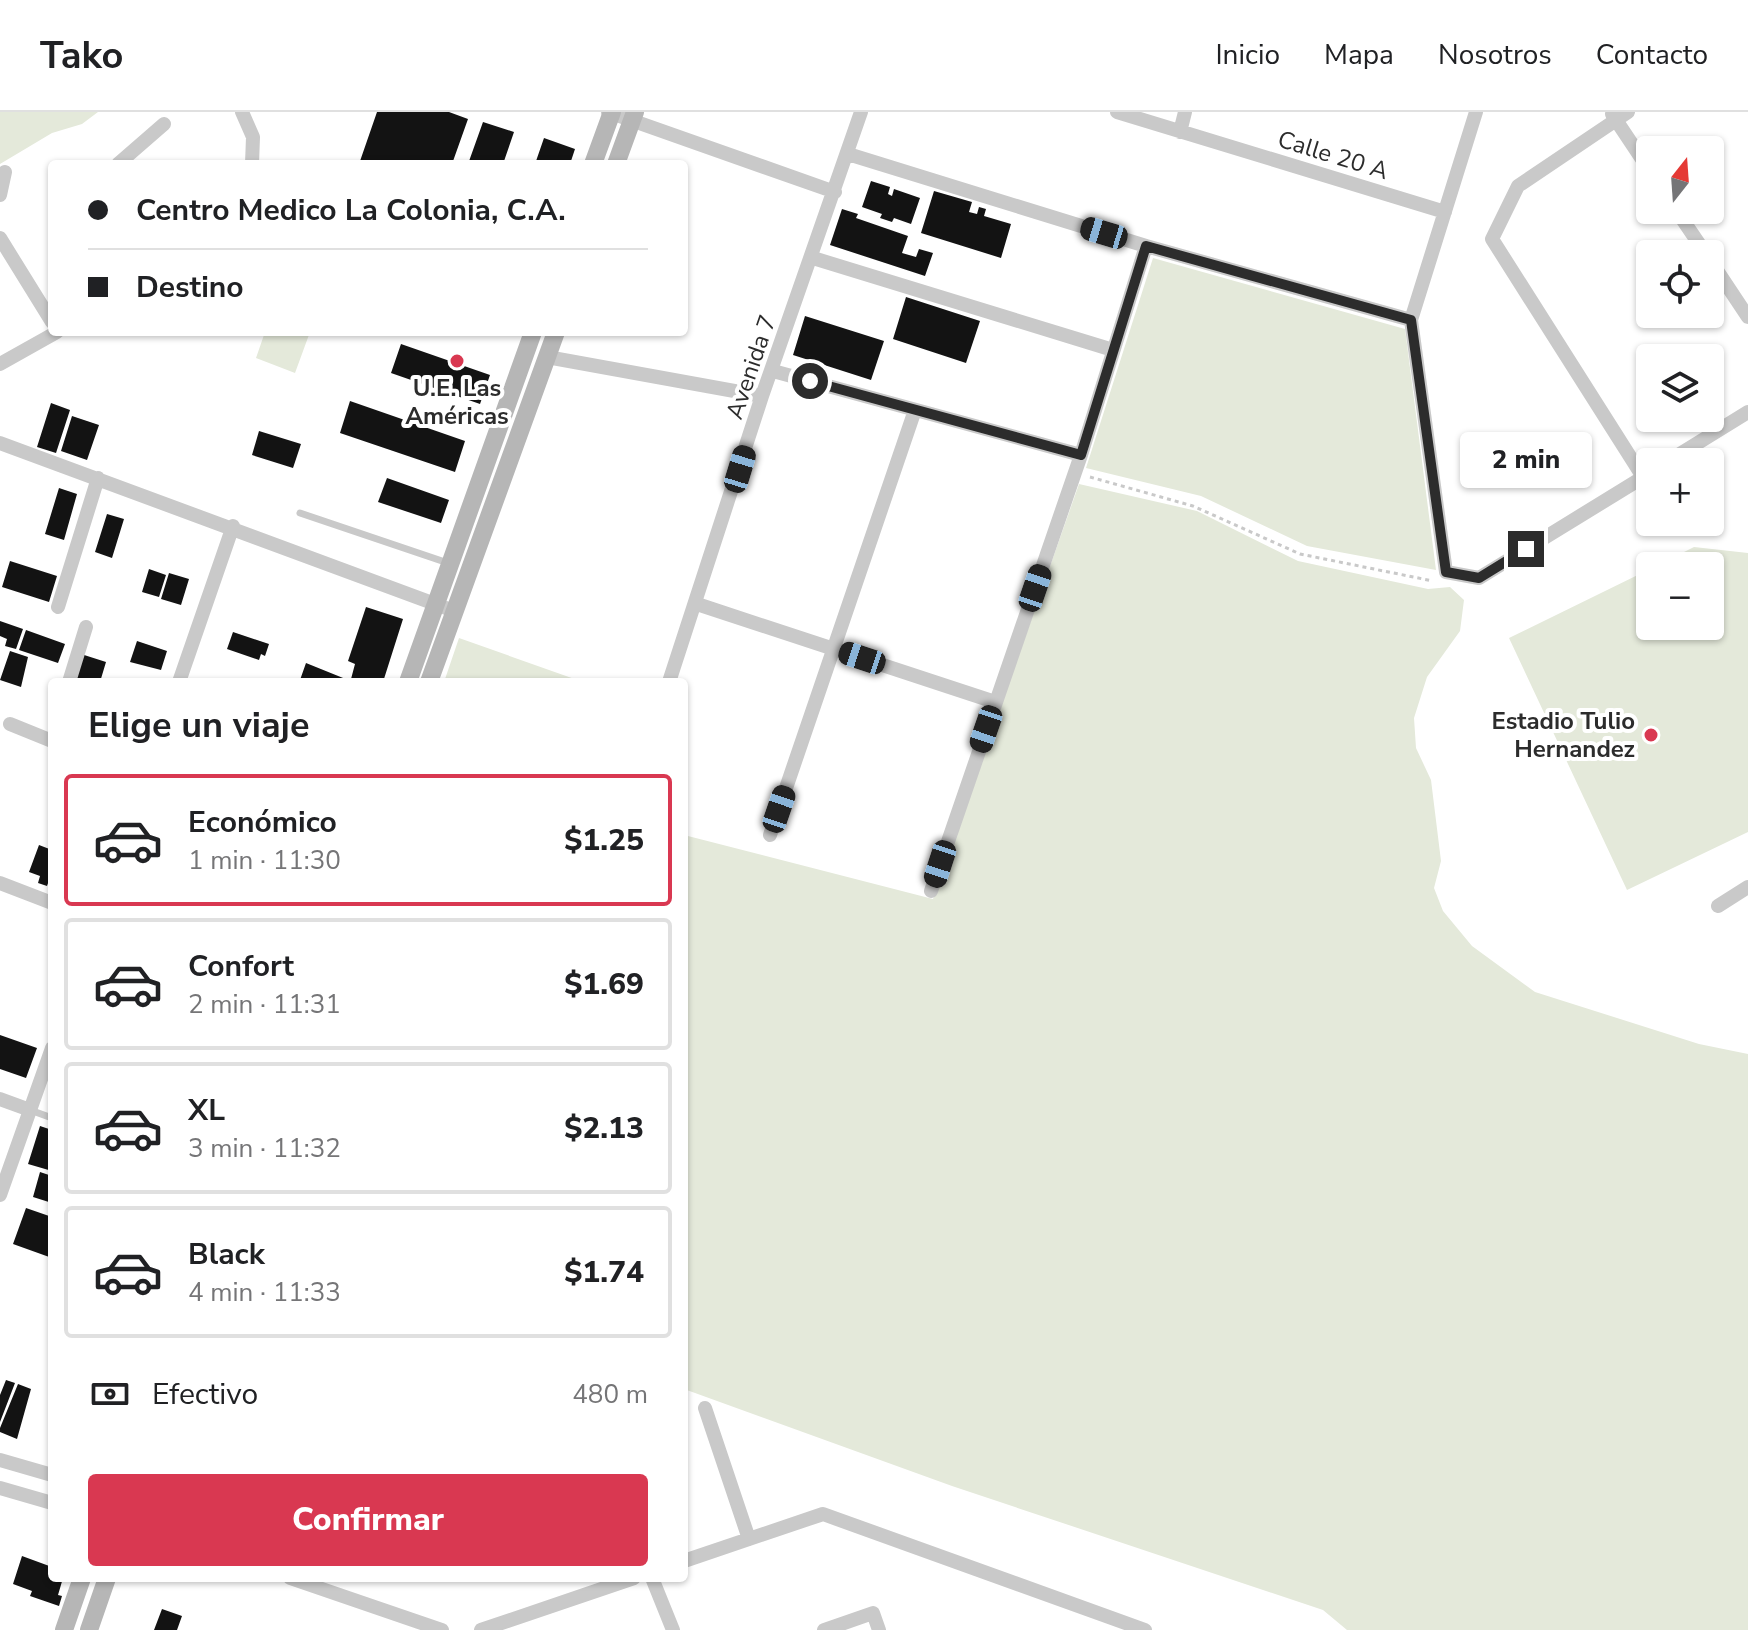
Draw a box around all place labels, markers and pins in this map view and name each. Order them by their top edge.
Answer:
marker: U.E. Las Américas [448,352,466,370]
place label: U.E. Las Américas [405,372,509,432]
place label: Estadio Tulio Hernandez [1491,705,1635,765]
marker: Estadio Tulio Hernandez [1642,726,1660,744]

